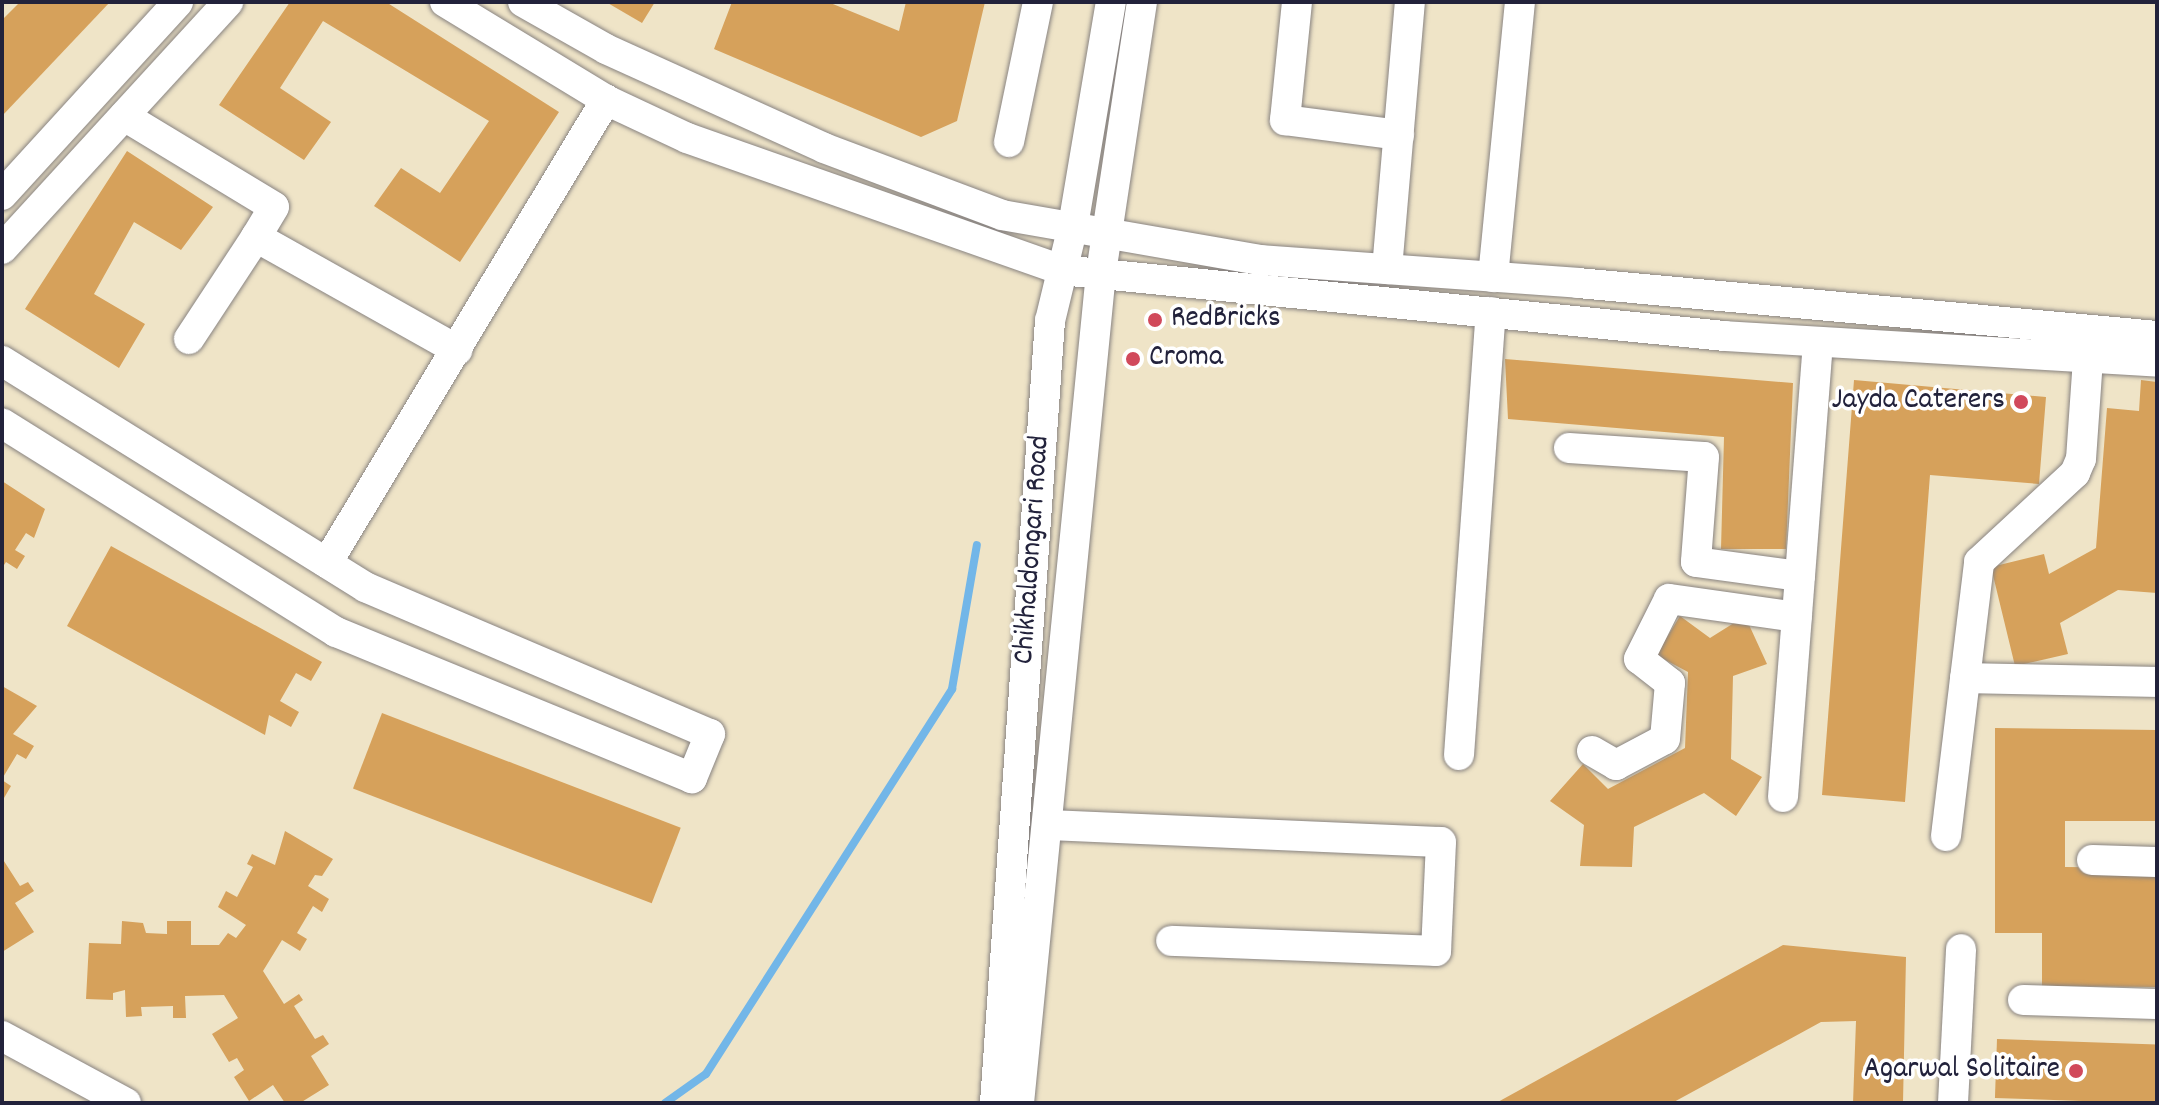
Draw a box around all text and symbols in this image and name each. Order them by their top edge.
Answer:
place label: RedBricks [1171,302,1281,338]
marker: RedBricks [1146,311,1164,329]
place label: Croma [1149,341,1223,377]
marker: Croma [1124,350,1142,368]
place label: Jayda Caterers [1832,384,2005,420]
marker: Jayda Caterers [2012,393,2030,411]
street label: Chikhaldongari Road [1008,434,1060,666]
place label: Agarwal Solitaire [1864,1053,2060,1089]
marker: Agarwal Solitaire [2067,1062,2085,1080]

